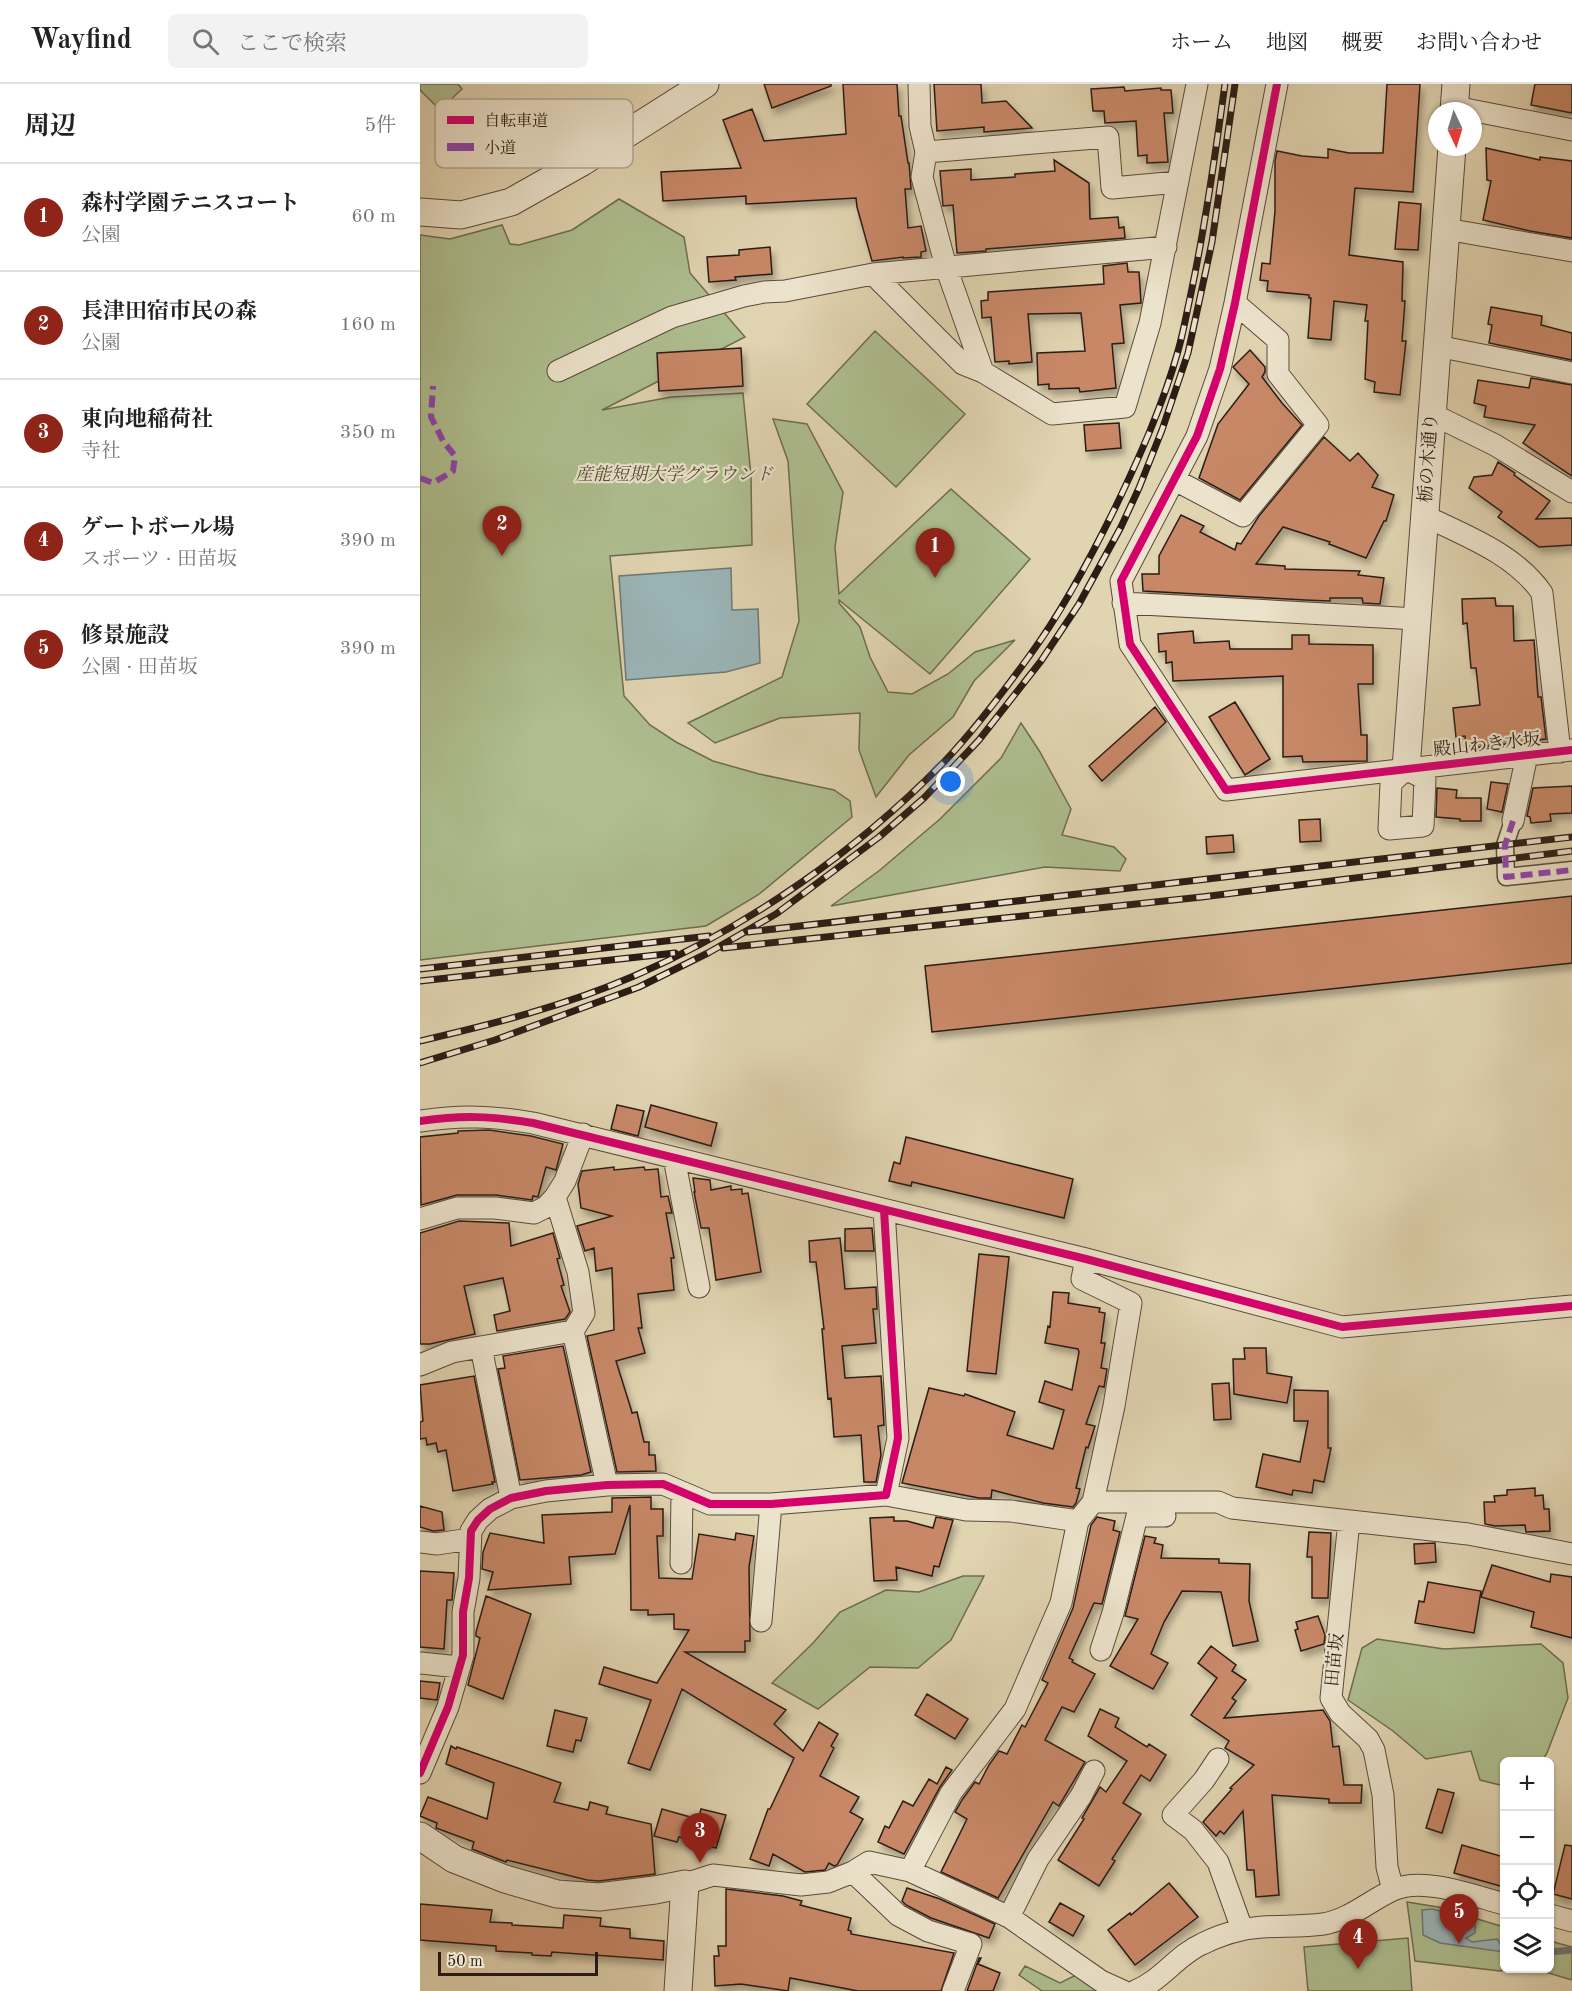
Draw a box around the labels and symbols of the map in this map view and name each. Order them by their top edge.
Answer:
legend [435,99,633,168]
north arrow [1428,102,1482,156]
text: 自転車道 [484,112,548,130]
text: 小道 [484,139,516,157]
street label: 栃の木通り [1415,412,1441,504]
park label: 産能短期大学グラウンド [575,464,774,484]
pin: 2 [482,506,521,556]
pin: 1 [916,528,954,578]
street label: 殿山わき水坂 [1432,728,1542,760]
your location [936,767,965,796]
street label: 田苗坂 [1321,1632,1347,1688]
pin: 3 [680,1814,720,1863]
pin: 5 [1440,1894,1478,1944]
pin: 4 [1338,1920,1378,1969]
scale bar [438,1949,598,1976]

